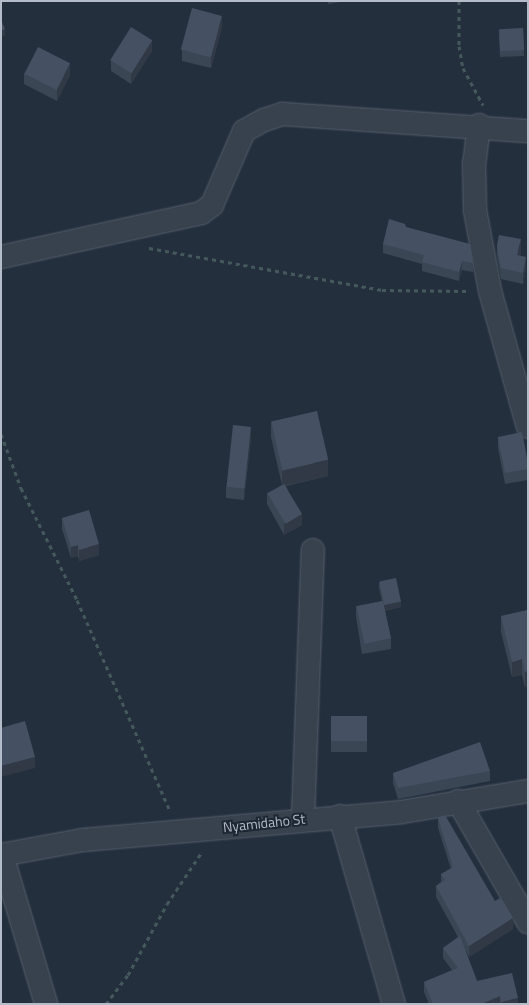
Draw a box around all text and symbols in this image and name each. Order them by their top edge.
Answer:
street label: Nyamidaho St [222,810,306,836]

